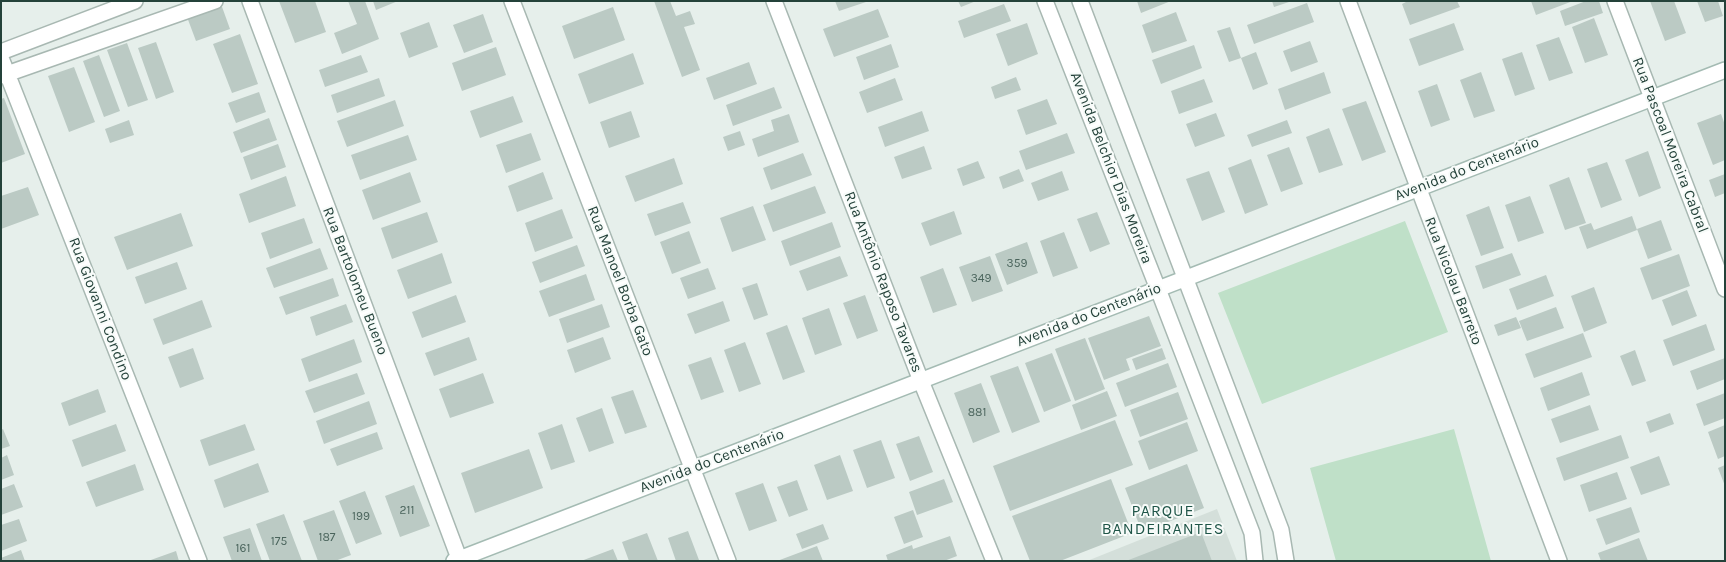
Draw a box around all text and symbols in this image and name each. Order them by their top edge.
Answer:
street label: Rua Pascoal Moreira Cabral [1628,55,1712,235]
street label: Avenida Belchior Dias Moreira [1066,70,1156,266]
street label: Avenida do Centenário [1392,133,1542,205]
street label: Rua Antônio Raposo Tavares [840,189,926,375]
street label: Rua Manoel Borba Gato [583,203,657,359]
street label: Rua Bartolomeu Bueno [318,204,392,358]
street label: Rua Nicolau Barreto [1420,214,1486,348]
street label: Rua Giovanni Condino [64,235,136,383]
house number: 359 [1007,257,1027,271]
house number: 349 [971,272,991,286]
street label: Avenida do Centenário [1014,279,1164,351]
house number: 881 [968,406,986,420]
street label: Avenida do Centenário [637,425,787,497]
district label: PARQUE BANDEIRANTES [1100,501,1226,539]
house number: 211 [400,504,414,518]
house number: 199 [352,510,370,524]
house number: 187 [319,531,335,545]
house number: 175 [271,535,287,549]
house number: 161 [236,542,250,556]

